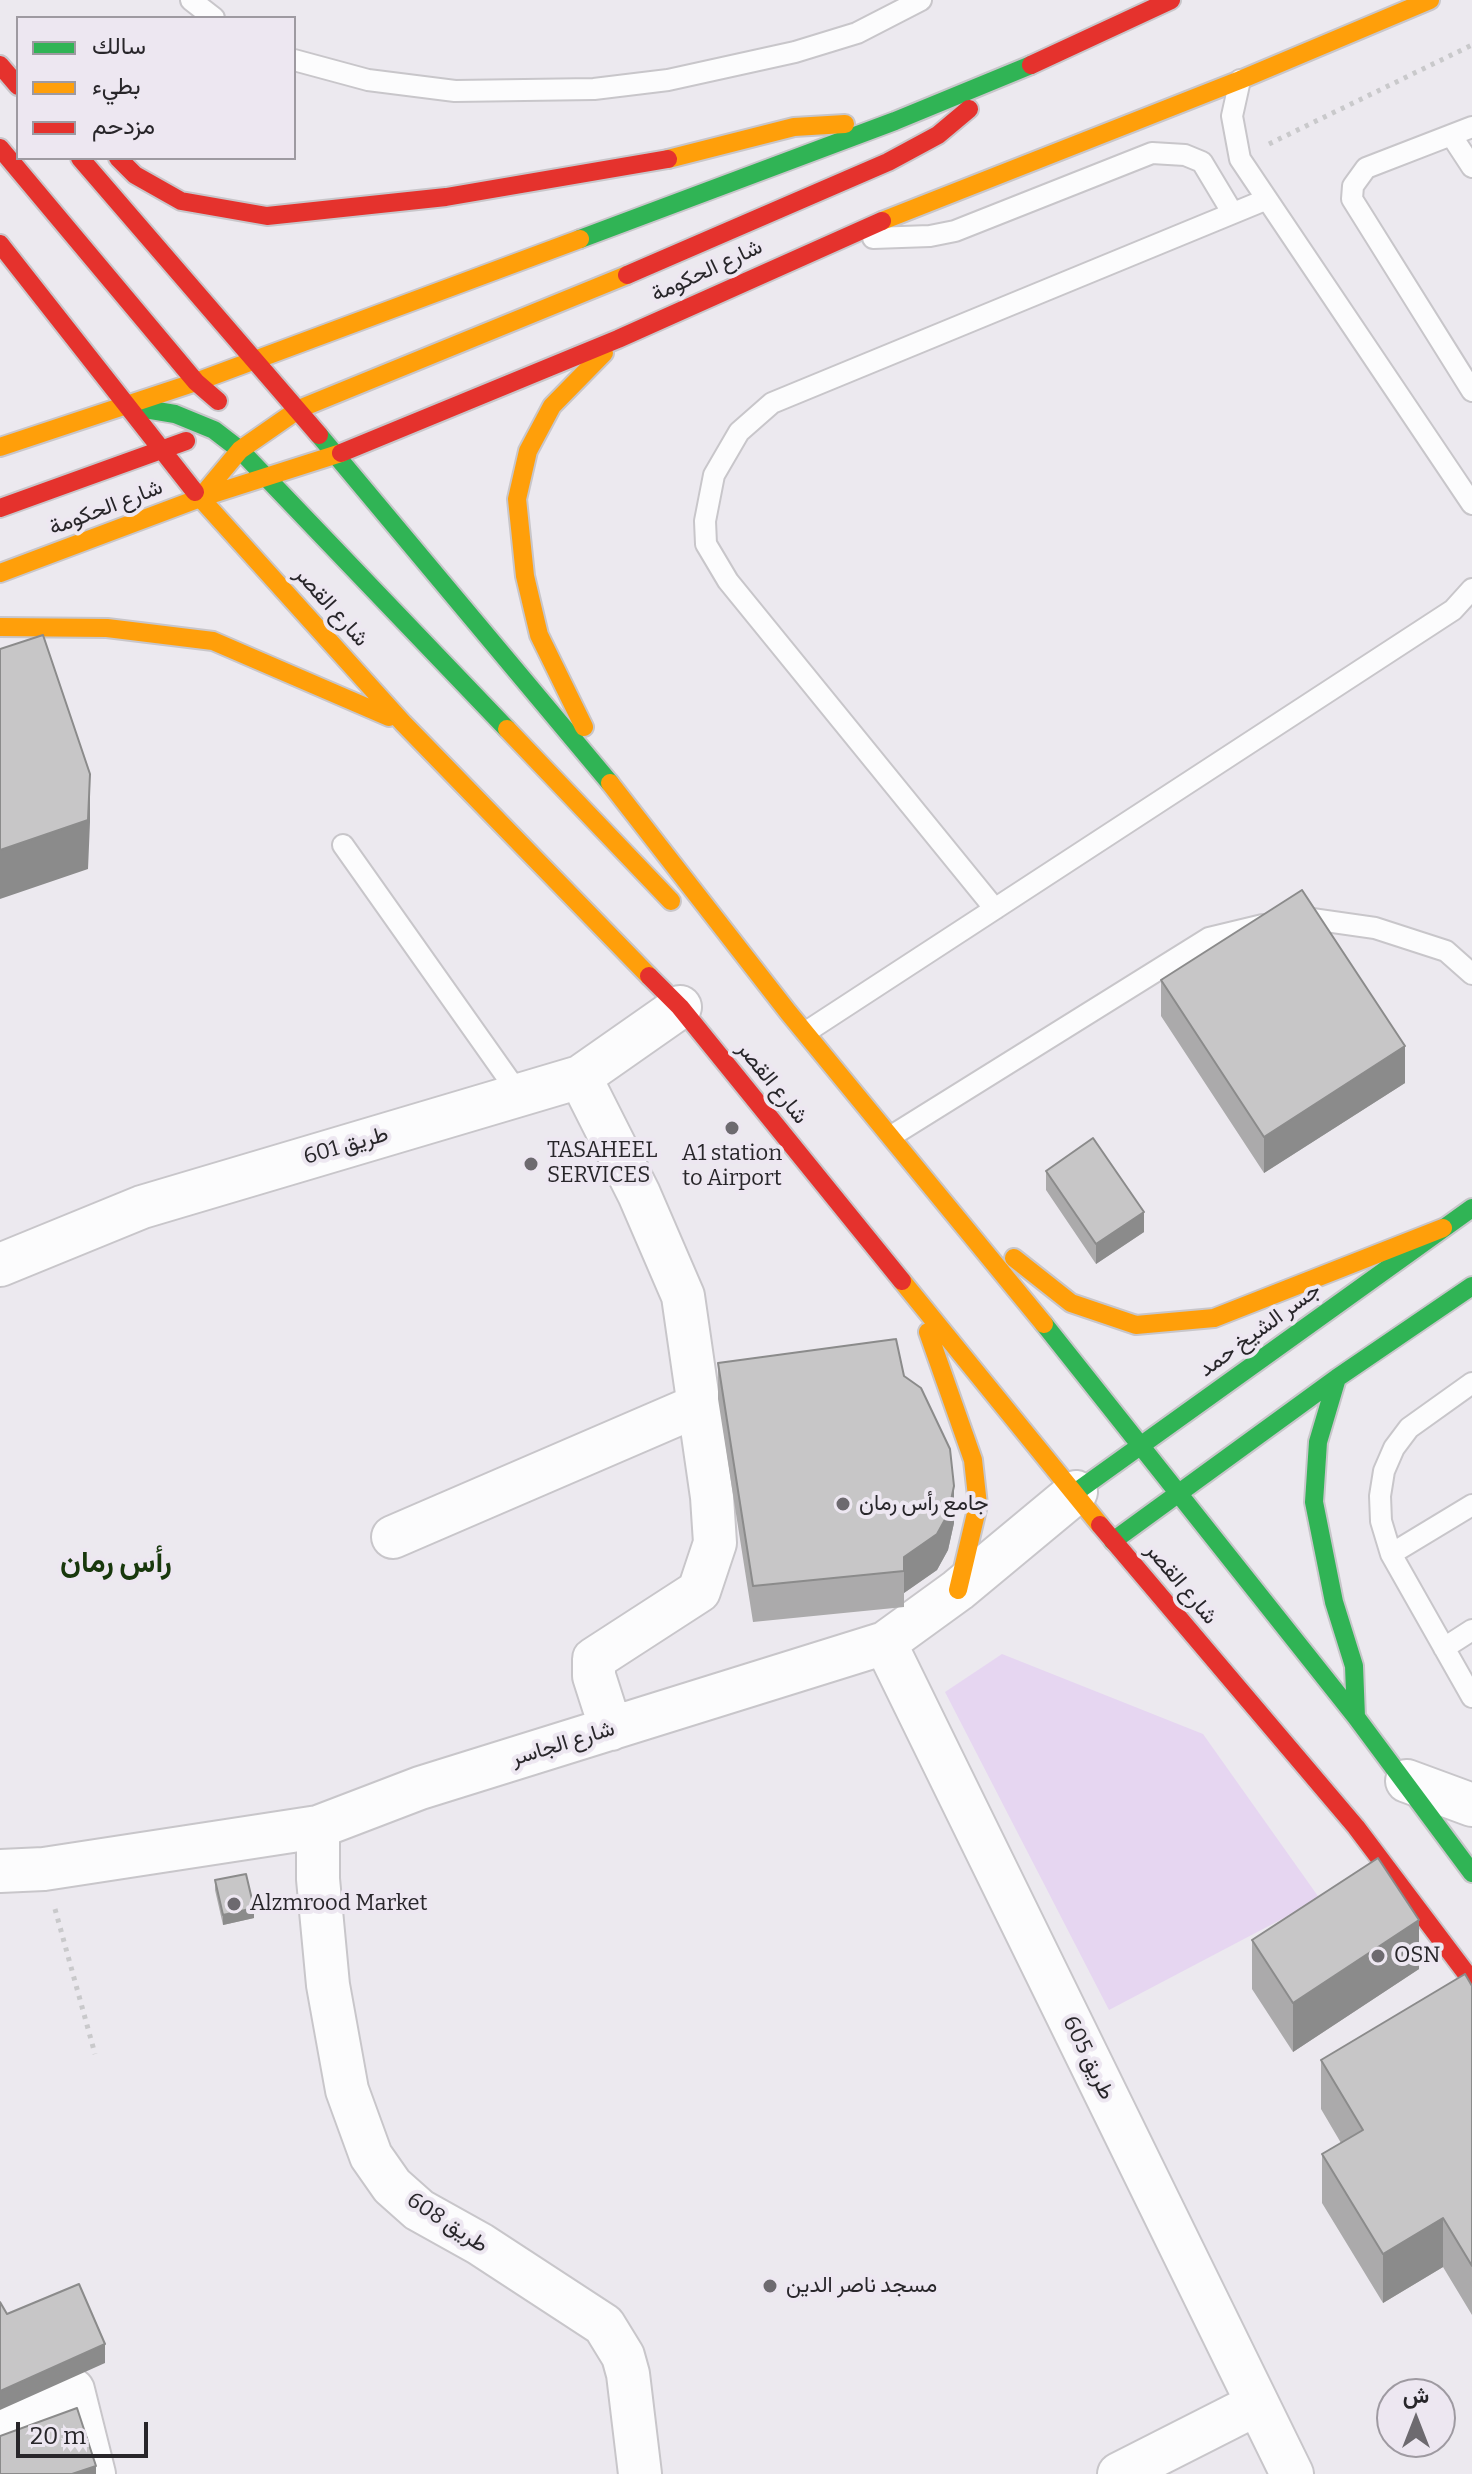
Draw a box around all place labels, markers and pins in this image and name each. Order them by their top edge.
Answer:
marker: A1 station to Airport [723,1119,741,1137]
place label: TASAHEEL SERVICES [547,1138,657,1190]
place label: A1 station to Airport [682,1141,782,1192]
marker: TASAHEEL SERVICES [522,1155,540,1173]
place label: جامع رأس رمان [859,1491,989,1517]
marker: جامع رأس رمان [834,1495,852,1513]
place label: Alzmrood Market [250,1891,427,1917]
marker: Alzmrood Market [225,1895,243,1913]
place label: OSN [1394,1943,1441,1969]
marker: OSN [1369,1947,1387,1965]
place label: مسجد ناصر الدين [786,2273,937,2299]
marker: مسجد ناصر الدين [761,2277,779,2295]

